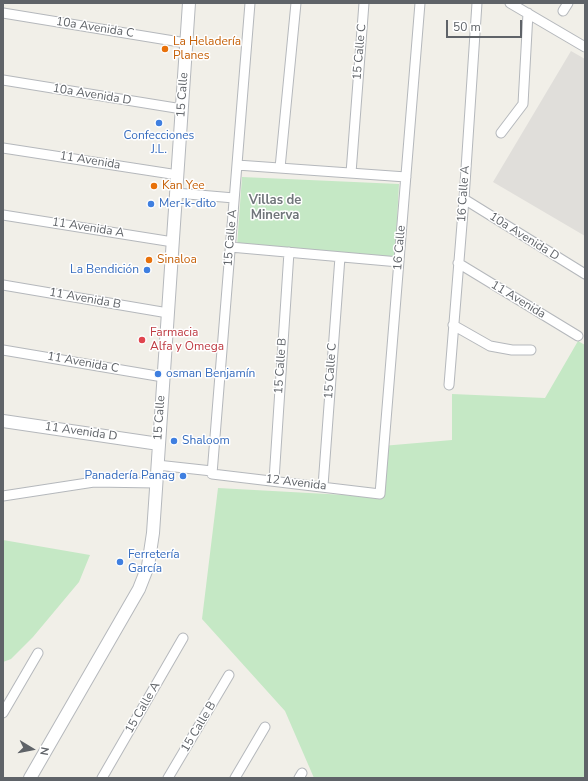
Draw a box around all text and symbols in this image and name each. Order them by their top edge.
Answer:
scale bar [448,12,524,38]
street label: 10a Avenida C [55,15,135,41]
text: 50 m [453,19,481,35]
street label: 15 Calle C [350,23,370,81]
place label: La Heladería Planes [173,35,241,63]
marker: La Heladería Planes [160,44,170,54]
street label: 15 Calle [174,72,192,118]
street label: 10a Avenida D [52,82,132,108]
marker: Confecciones J.L. [154,118,164,128]
place label: Confecciones J.L. [124,129,194,157]
street label: 11 Avenida [59,149,121,173]
street label: 16 Calle A [455,165,473,223]
place label: Kan Yee [162,179,205,193]
marker: Kan Yee [149,181,159,191]
district label: Villas de Minerva [249,193,301,224]
place label: Mer-k-dito [159,197,216,211]
marker: Mer-k-dito [146,199,156,209]
street label: 15 Calle A [221,209,241,267]
street label: 10a Avenida D [486,210,562,264]
street label: 11 Avenida A [51,215,125,241]
street label: 16 Calle [391,225,409,271]
place label: Sinaloa [157,253,197,267]
marker: Sinaloa [144,255,154,265]
place label: La Bendición [70,263,139,277]
marker: La Bendición [142,265,152,275]
street label: 11 Avenida [488,278,548,322]
street label: 11 Avenida B [48,286,122,312]
place label: Farmacia Alfa y Omega [150,326,224,354]
marker: Farmacia Alfa y Omega [137,335,147,345]
street label: 15 Calle B [272,337,290,395]
street label: 15 Calle C [322,342,340,400]
street label: 11 Avenida C [46,350,120,376]
place label: osman Benjamín [166,367,255,381]
marker: osman Benjamín [153,369,163,379]
street label: 15 Calle [151,395,169,441]
street label: 11 Avenida D [44,420,118,444]
place label: Shaloom [182,434,230,448]
marker: Shaloom [169,436,179,446]
place label: Panadería Panag [84,469,175,483]
marker: Panadería Panag [178,471,188,481]
street label: 12 Avenida [265,472,327,494]
place label: Ferretería García [128,548,180,576]
marker: Ferretería García [115,557,125,567]
street label: 15 Calle A [123,680,163,736]
street label: 15 Calle B [178,699,220,755]
north arrow [12,729,52,769]
text: N [36,746,52,757]

